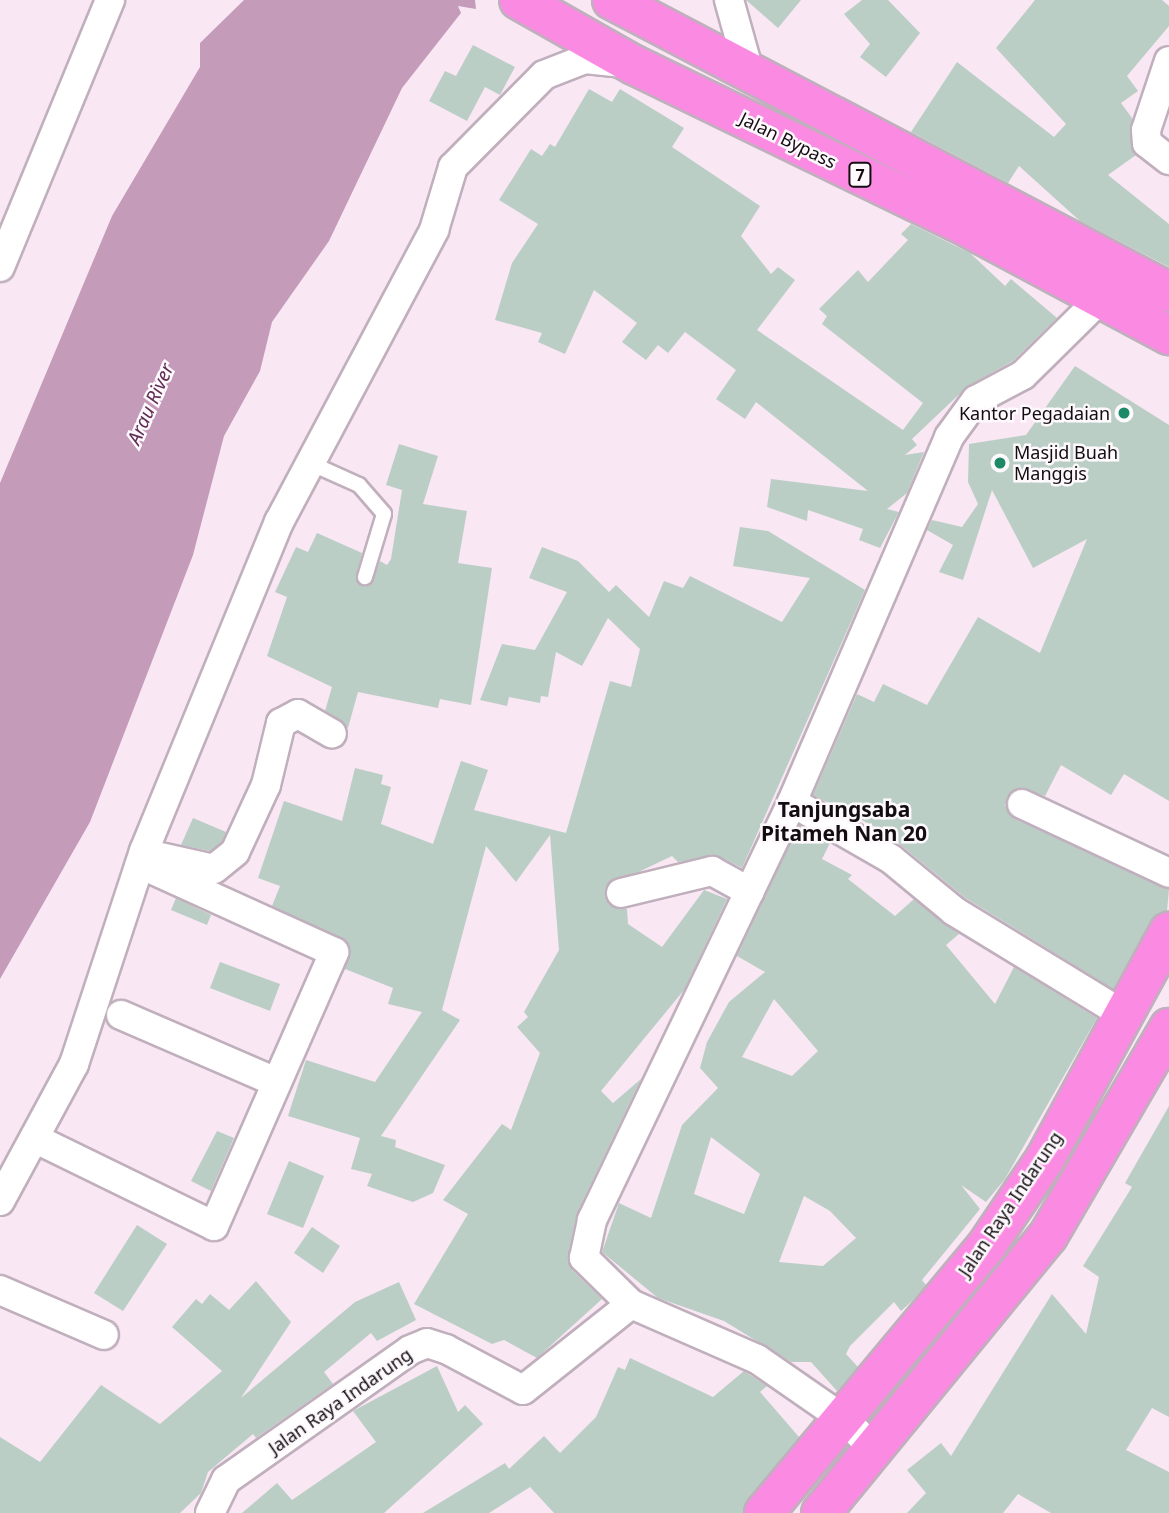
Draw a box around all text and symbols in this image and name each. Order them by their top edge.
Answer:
street label: Jalan Bypass [736,107,840,173]
road number: 7 [848,162,872,188]
water label: Arau River [123,360,179,448]
place label: Kantor Pegadaian [959,402,1110,424]
marker: Kantor Pegadaian [1116,405,1132,421]
place label: Masjid Buah Manggis [1014,442,1118,484]
marker: Masjid Buah Manggis [992,455,1008,471]
district label: Tanjungsaba Pitameh Nan 20 [761,796,927,846]
street label: Jalan Raya Indarung [954,1128,1066,1280]
street label: Jalan Raya Indarung [264,1343,416,1459]

